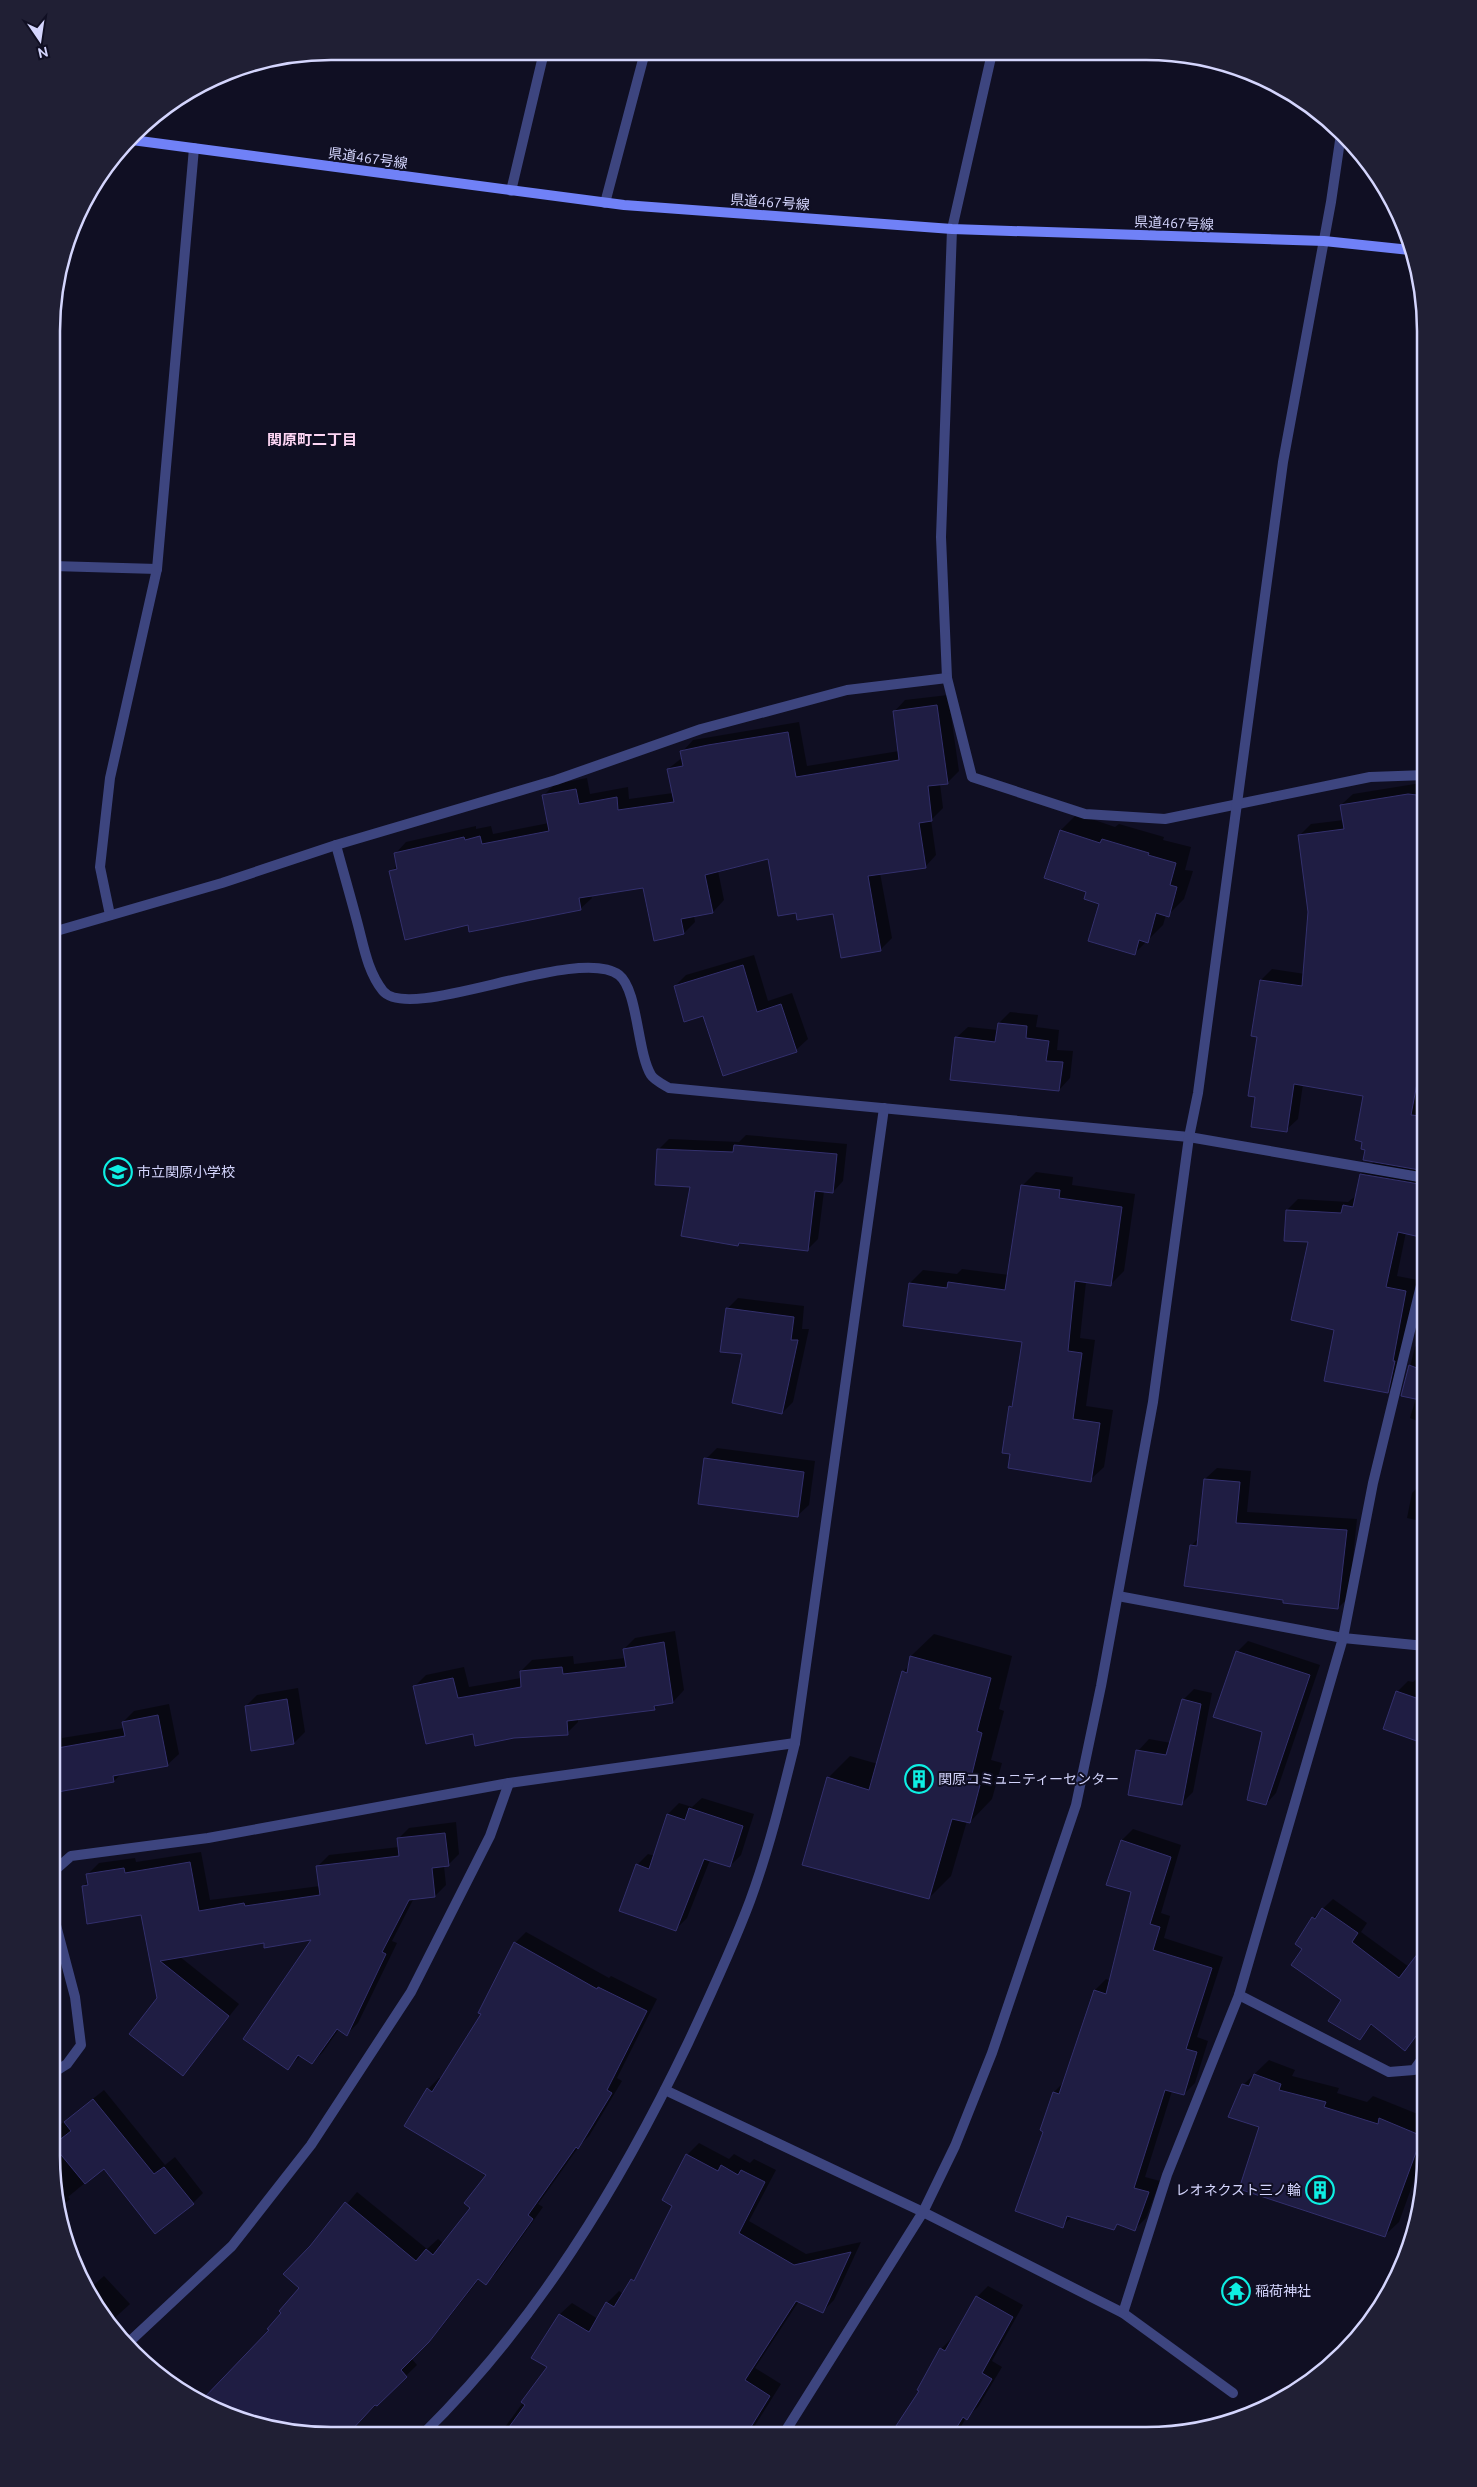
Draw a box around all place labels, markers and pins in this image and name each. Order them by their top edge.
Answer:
school or university icon: 市立関原小学校 [103,1157,133,1187]
place label: 市立関原小学校 [137,1164,235,1180]
building icon: 関原コミュニティーセンター [904,1764,934,1794]
place label: 関原コミュニティーセンター [938,1771,1119,1787]
building icon: レオネクスト三ノ輪 [1305,2175,1335,2205]
place label: レオネクスト三ノ輪 [1175,2182,1301,2198]
temple icon: 稲荷神社 [1221,2276,1251,2306]
place label: 稲荷神社 [1255,2283,1311,2299]

